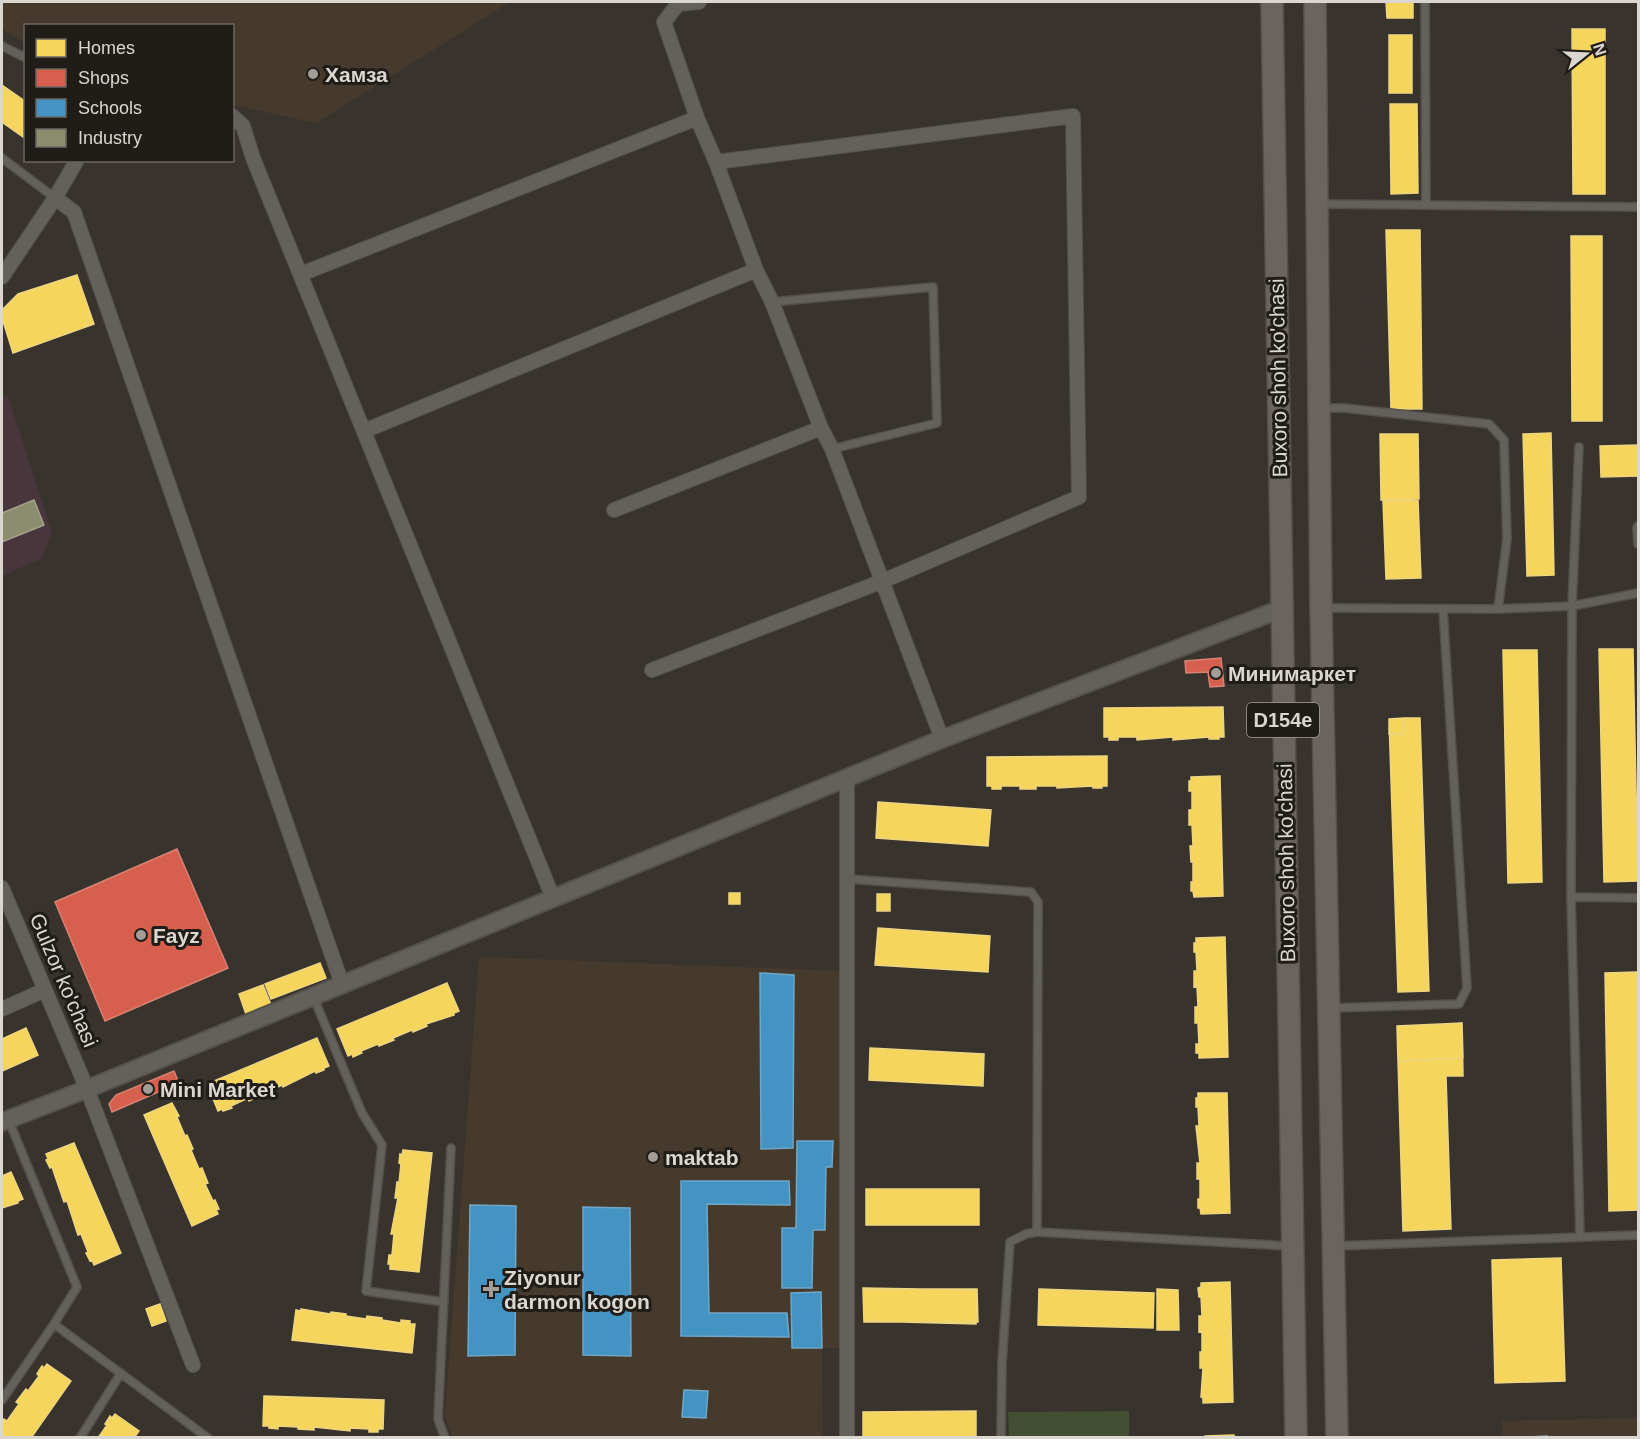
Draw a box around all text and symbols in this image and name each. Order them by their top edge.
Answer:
legend [24,24,234,162]
north arrow [1556,24,1616,84]
text: Homes [78,38,135,58]
text: N [1590,41,1610,58]
place label: Хамза [325,63,388,86]
marker: Хамза [306,67,320,81]
text: Shops [78,68,129,88]
text: Schools [78,98,142,118]
text: Industry [78,128,142,148]
street label: Buxoro shoh ko'chasi [1265,278,1291,478]
place label: Минимаркет [1228,662,1356,685]
marker: Минимаркет [1209,666,1223,680]
road number: D154e [1247,703,1319,737]
street label: Buxoro shoh ko'chasi [1273,763,1299,963]
street label: Gulzor ko'chasi [25,910,103,1050]
place label: Fayz [153,924,200,947]
marker: Fayz [134,928,148,942]
place label: Mini Market [160,1078,276,1101]
marker: Mini Market [141,1082,155,1096]
place label: maktab [665,1146,739,1169]
marker: maktab [646,1150,660,1164]
place label: Ziyonur darmon kogon [504,1266,650,1313]
marker: Ziyonur darmon kogon [482,1280,500,1298]

